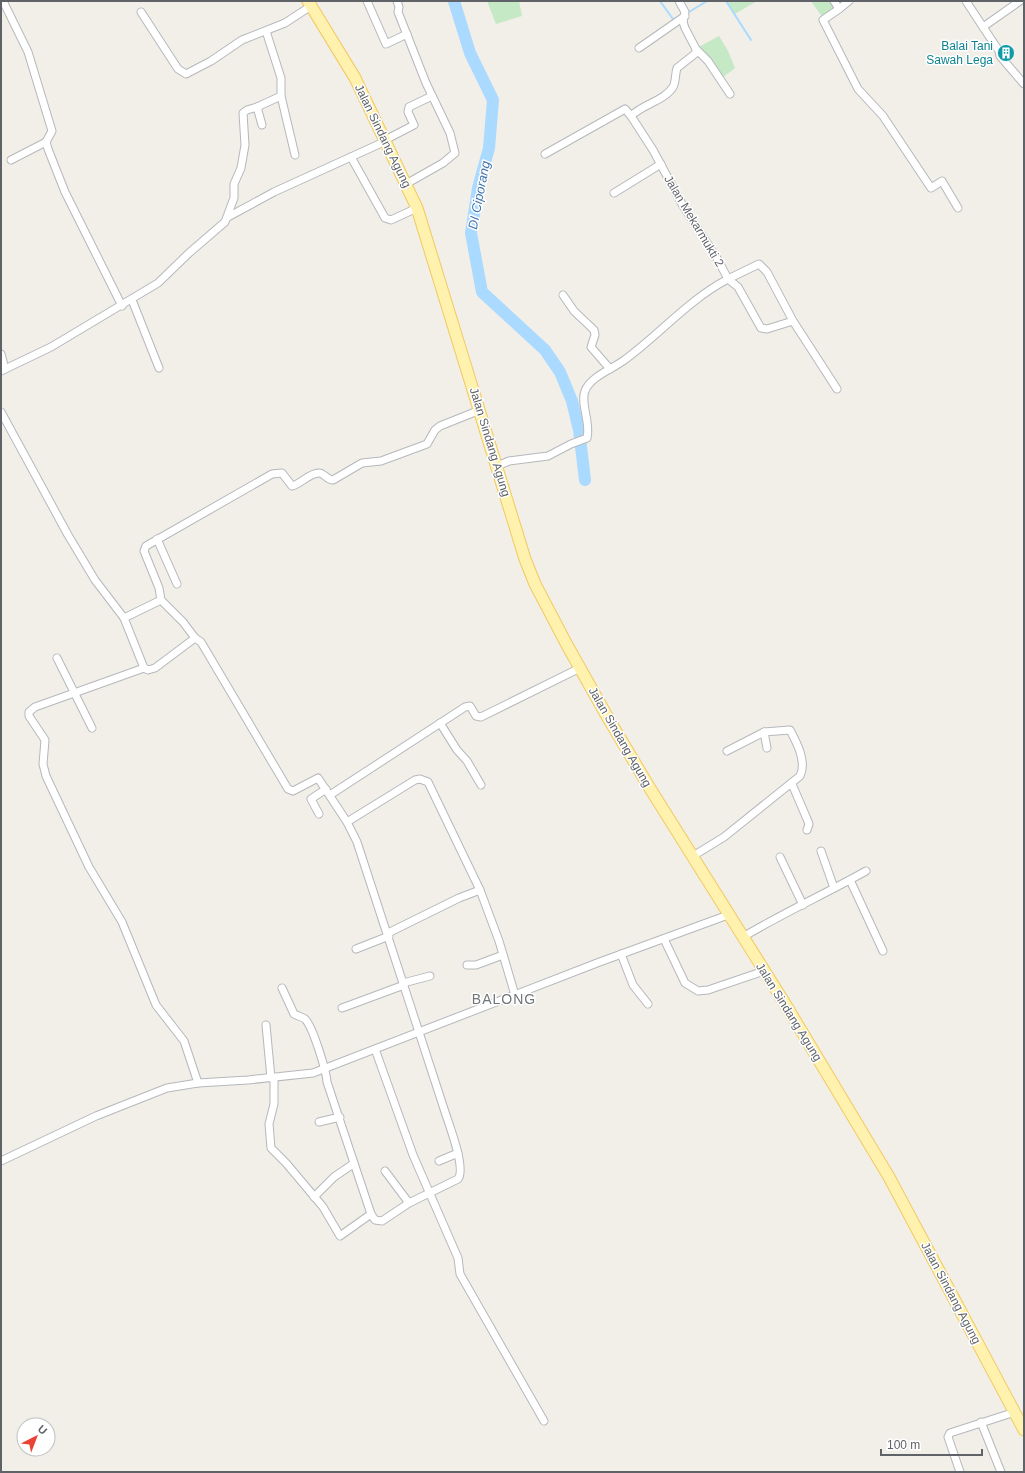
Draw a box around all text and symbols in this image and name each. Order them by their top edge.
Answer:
place label: Balai Tani Sawah Lega [926,39,993,67]
building icon: Balai Tani Sawah Lega [996,43,1016,63]
street label: Jalan Sindang Agung [352,82,414,190]
water label: DI Ciporang [465,159,493,230]
street label: Jalan Mekarmukti 2 [661,173,727,269]
street label: Jalan Sindang Agung [467,386,513,498]
street label: Jalan Sindang Agung [586,684,654,790]
street label: Jalan Sindang Agung [753,960,825,1064]
district label: BALONG [472,991,536,1007]
street label: Jalan Sindang Agung [918,1240,984,1346]
north arrow [16,1417,56,1457]
text: U [36,1422,50,1437]
scale bar [881,1431,982,1457]
text: 100 m [887,1438,920,1452]

